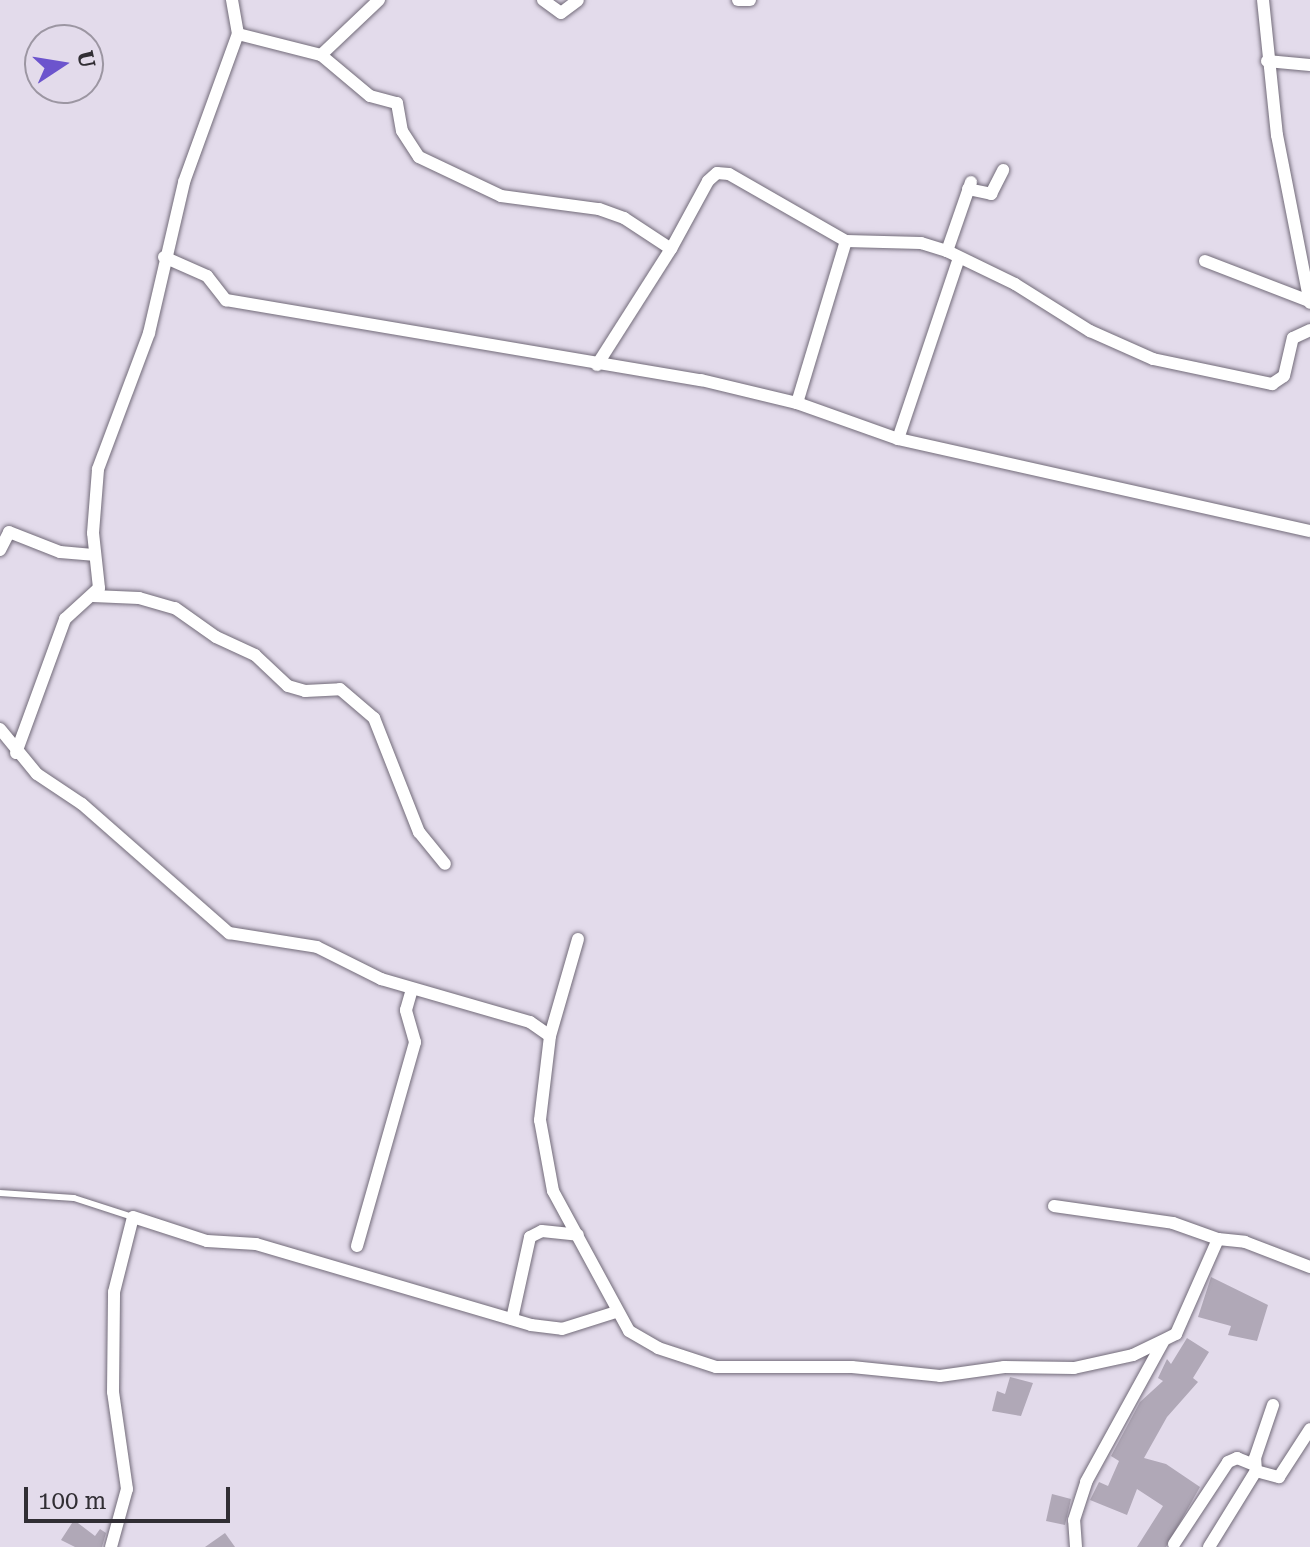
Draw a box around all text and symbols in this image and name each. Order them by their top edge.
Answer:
north arrow [24,24,104,104]
text: U [72,48,100,70]
scale bar [28,1471,234,1521]
text: 100 m [38,1487,106,1515]

